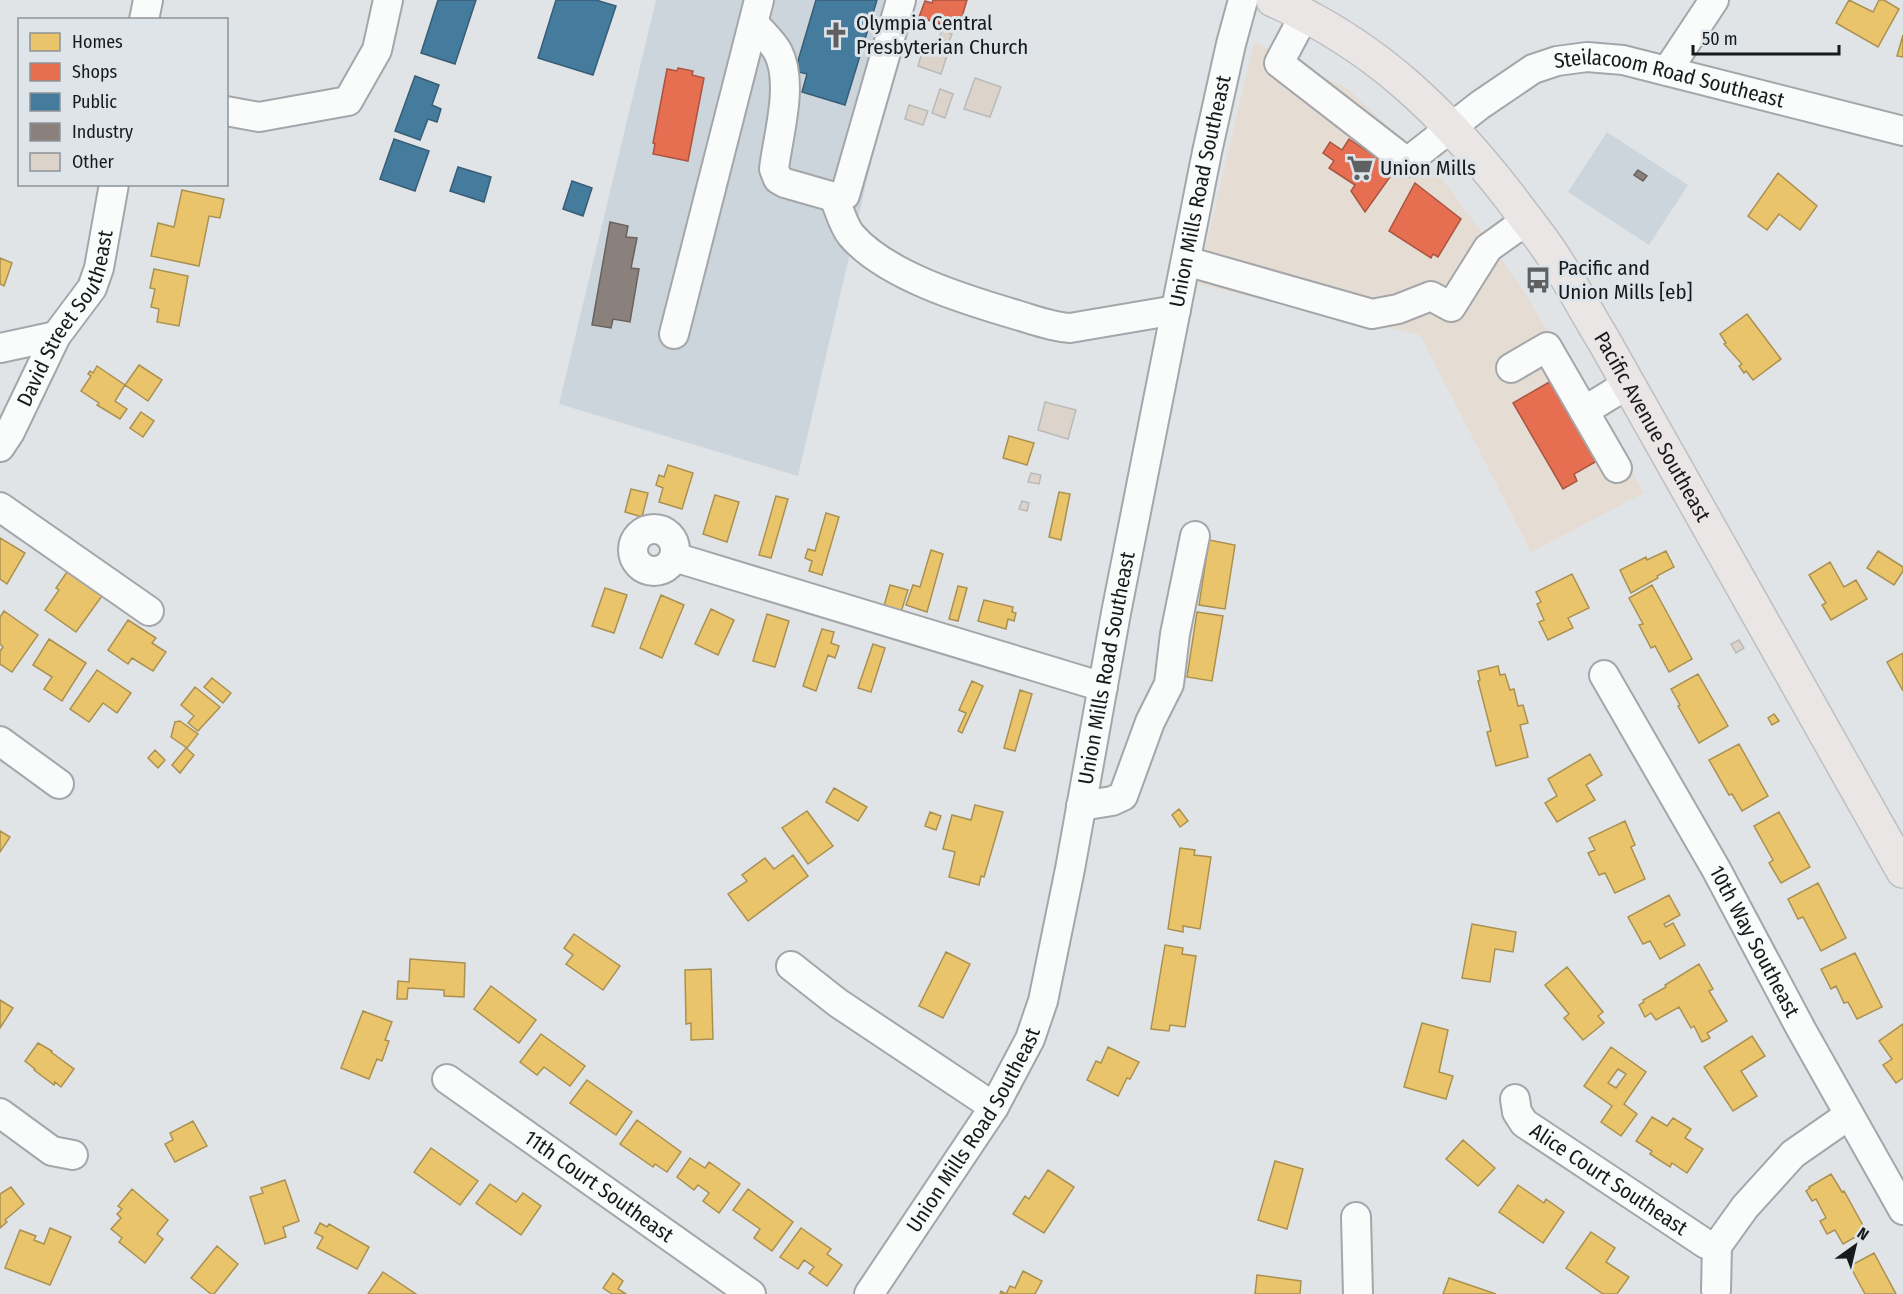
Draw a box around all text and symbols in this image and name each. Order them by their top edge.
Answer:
place label: Olympia Central Presbyterian Church [856,10,1028,60]
legend [18,18,228,186]
scale bar [1693,18,1838,56]
church icon: Olympia Central Presbyterian Church [821,20,851,50]
text: 50 m [1702,28,1738,50]
text: Homes [72,31,123,53]
street label: Steilacoom Road Southeast [1552,44,1787,113]
text: Shops [72,61,117,83]
street label: Union Mills Road Southeast [1164,73,1237,309]
text: Public [72,91,117,113]
text: Industry [72,121,133,143]
text: Other [72,151,115,173]
supermarket icon: Union Mills [1345,153,1375,183]
place label: Union Mills [1380,155,1476,181]
street label: David Street Southeast [11,228,119,411]
place label: Pacific and Union Mills [eb] [1558,255,1693,305]
bus stop icon: Pacific and Union Mills [eb] [1523,265,1553,295]
street label: Pacific Avenue Southeast [1588,327,1716,526]
street label: Union Mills Road Southeast [1072,549,1141,786]
street label: 10th Way Southeast [1704,861,1805,1022]
street label: Union Mills Road Southeast [901,1024,1046,1237]
street label: Alice Court Southeast [1525,1118,1693,1241]
street label: 11th Court Southeast [519,1125,679,1248]
north arrow [1825,1216,1885,1276]
text: N [1854,1223,1872,1245]

